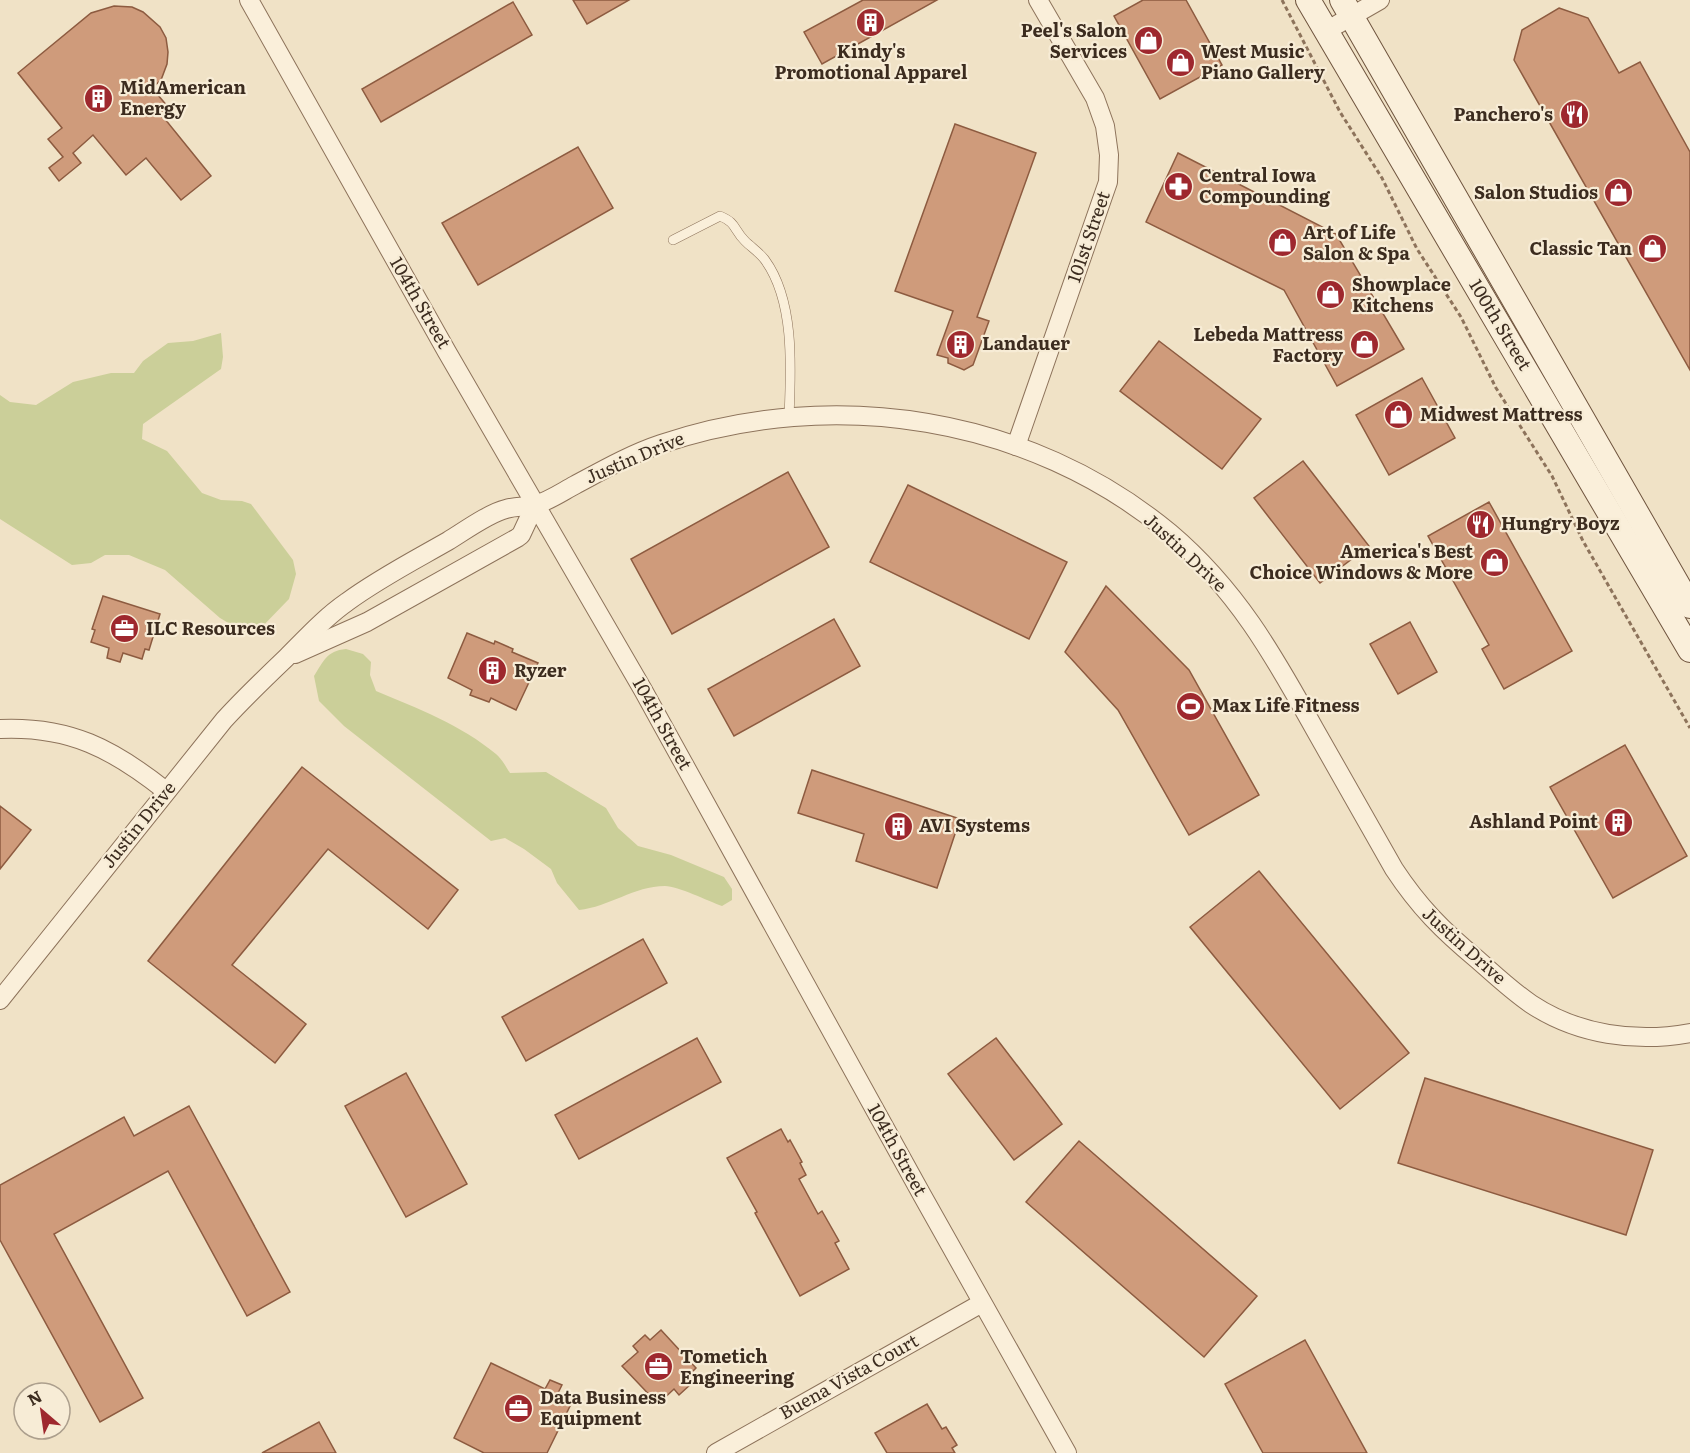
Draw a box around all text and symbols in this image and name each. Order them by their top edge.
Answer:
building icon: Kindy's Promotional Apparel [855,7,887,39]
place label: Peel's Salon Services [1021,16,1127,64]
shop icon: Peel's Salon Services [1132,25,1164,57]
place label: Kindy's Promotional Apparel [775,37,968,85]
place label: West Music Piano Gallery [1201,37,1325,85]
shop icon: West Music Piano Gallery [1164,46,1196,78]
place label: MidAmerican Energy [120,73,246,121]
building icon: MidAmerican Energy [83,82,115,114]
restaurant icon: Panchero's [1558,99,1590,131]
place label: Panchero's [1454,100,1553,127]
place label: Central Iowa Compounding [1199,161,1331,209]
pharmacy icon: Central Iowa Compounding [1162,170,1194,202]
shop icon: Salon Studios [1603,177,1635,209]
place label: Salon Studios [1474,178,1598,205]
street label: 101st Street [1059,186,1116,286]
place label: Art of Life Salon & Spa [1303,218,1410,266]
shop icon: Art of Life Salon & Spa [1266,227,1298,259]
shop icon: Classic Tan [1637,233,1669,265]
place label: Classic Tan [1529,234,1632,261]
street label: 104th Street [384,251,459,354]
place label: Showplace Kitchens [1352,270,1451,318]
street label: 100th Street [1463,273,1540,376]
shop icon: Showplace Kitchens [1315,279,1347,311]
place label: Lebeda Mattress Factory [1193,320,1343,368]
building icon: Landauer [945,328,977,360]
place label: Landauer [982,329,1070,356]
shop icon: Lebeda Mattress Factory [1348,329,1380,361]
shop icon: Midwest Mattress [1383,399,1415,431]
place label: Midwest Mattress [1420,400,1582,427]
street label: Justin Drive [581,424,688,490]
street label: Justin Drive [1138,506,1234,598]
restaurant icon: Hungry Boyz [1464,508,1496,540]
place label: Hungry Boyz [1501,509,1620,536]
place label: America's Best Choice Windows & More [1250,537,1473,585]
shop icon: America's Best Choice Windows & More [1478,546,1510,578]
office icon: ILC Resources [109,613,141,645]
place label: ILC Resources [146,614,275,641]
building icon: Ryzer [477,655,509,687]
place label: Ryzer [514,656,567,683]
street label: 104th Street [627,672,700,775]
sports icon: Max Life Fitness [1175,690,1207,722]
place label: Max Life Fitness [1212,691,1360,718]
street label: Justin Drive [94,775,181,873]
building icon: Ashland Point [1603,806,1635,838]
place label: Ashland Point [1469,807,1598,834]
building icon: AVI Systems [882,810,914,842]
place label: AVI Systems [919,811,1030,838]
street label: Justin Drive [1417,900,1513,990]
street label: 104th Street [862,1098,935,1201]
street label: Buena Vista Court [774,1326,923,1425]
place label: Tometich Engineering [680,1342,795,1390]
office icon: Tometich Engineering [643,1351,675,1383]
north arrow [12,1381,72,1441]
text: N [23,1383,46,1411]
place label: Data Business Equipment [540,1383,666,1431]
office icon: Data Business Equipment [503,1392,535,1424]

